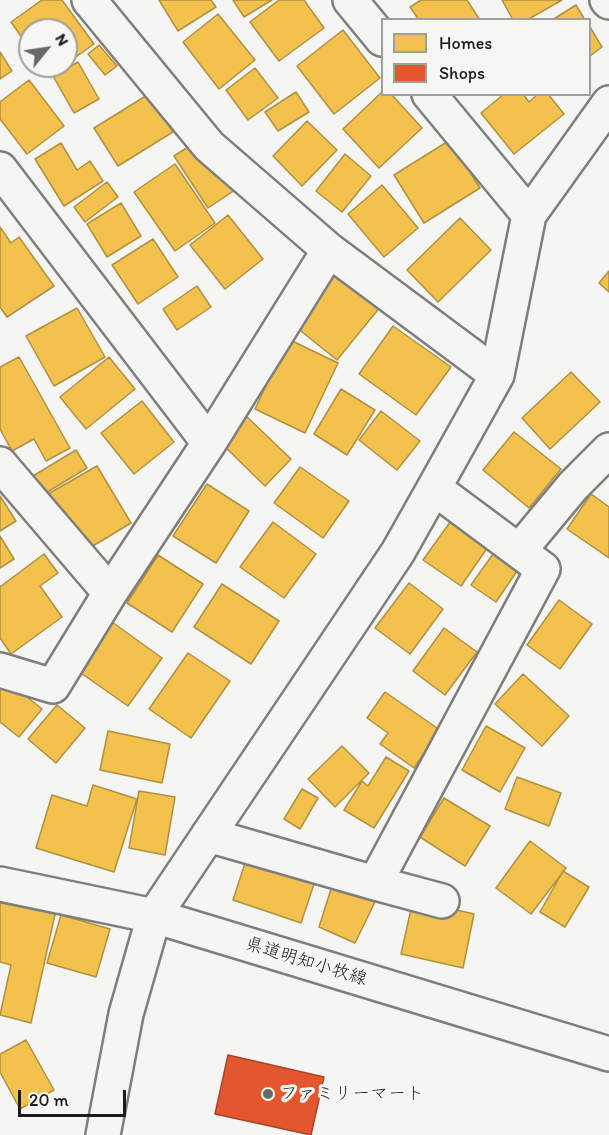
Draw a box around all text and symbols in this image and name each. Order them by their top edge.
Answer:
north arrow [18,18,78,78]
legend [381,18,591,96]
text: N [51,30,73,49]
text: Homes [439,32,492,54]
text: Shops [439,62,485,84]
street label: 県道明知小牧線 [243,933,369,991]
scale bar [21,1078,129,1116]
place label: ファミリーマート [280,1083,424,1105]
marker: ファミリーマート [261,1087,275,1101]
text: 20 m [29,1089,69,1111]

